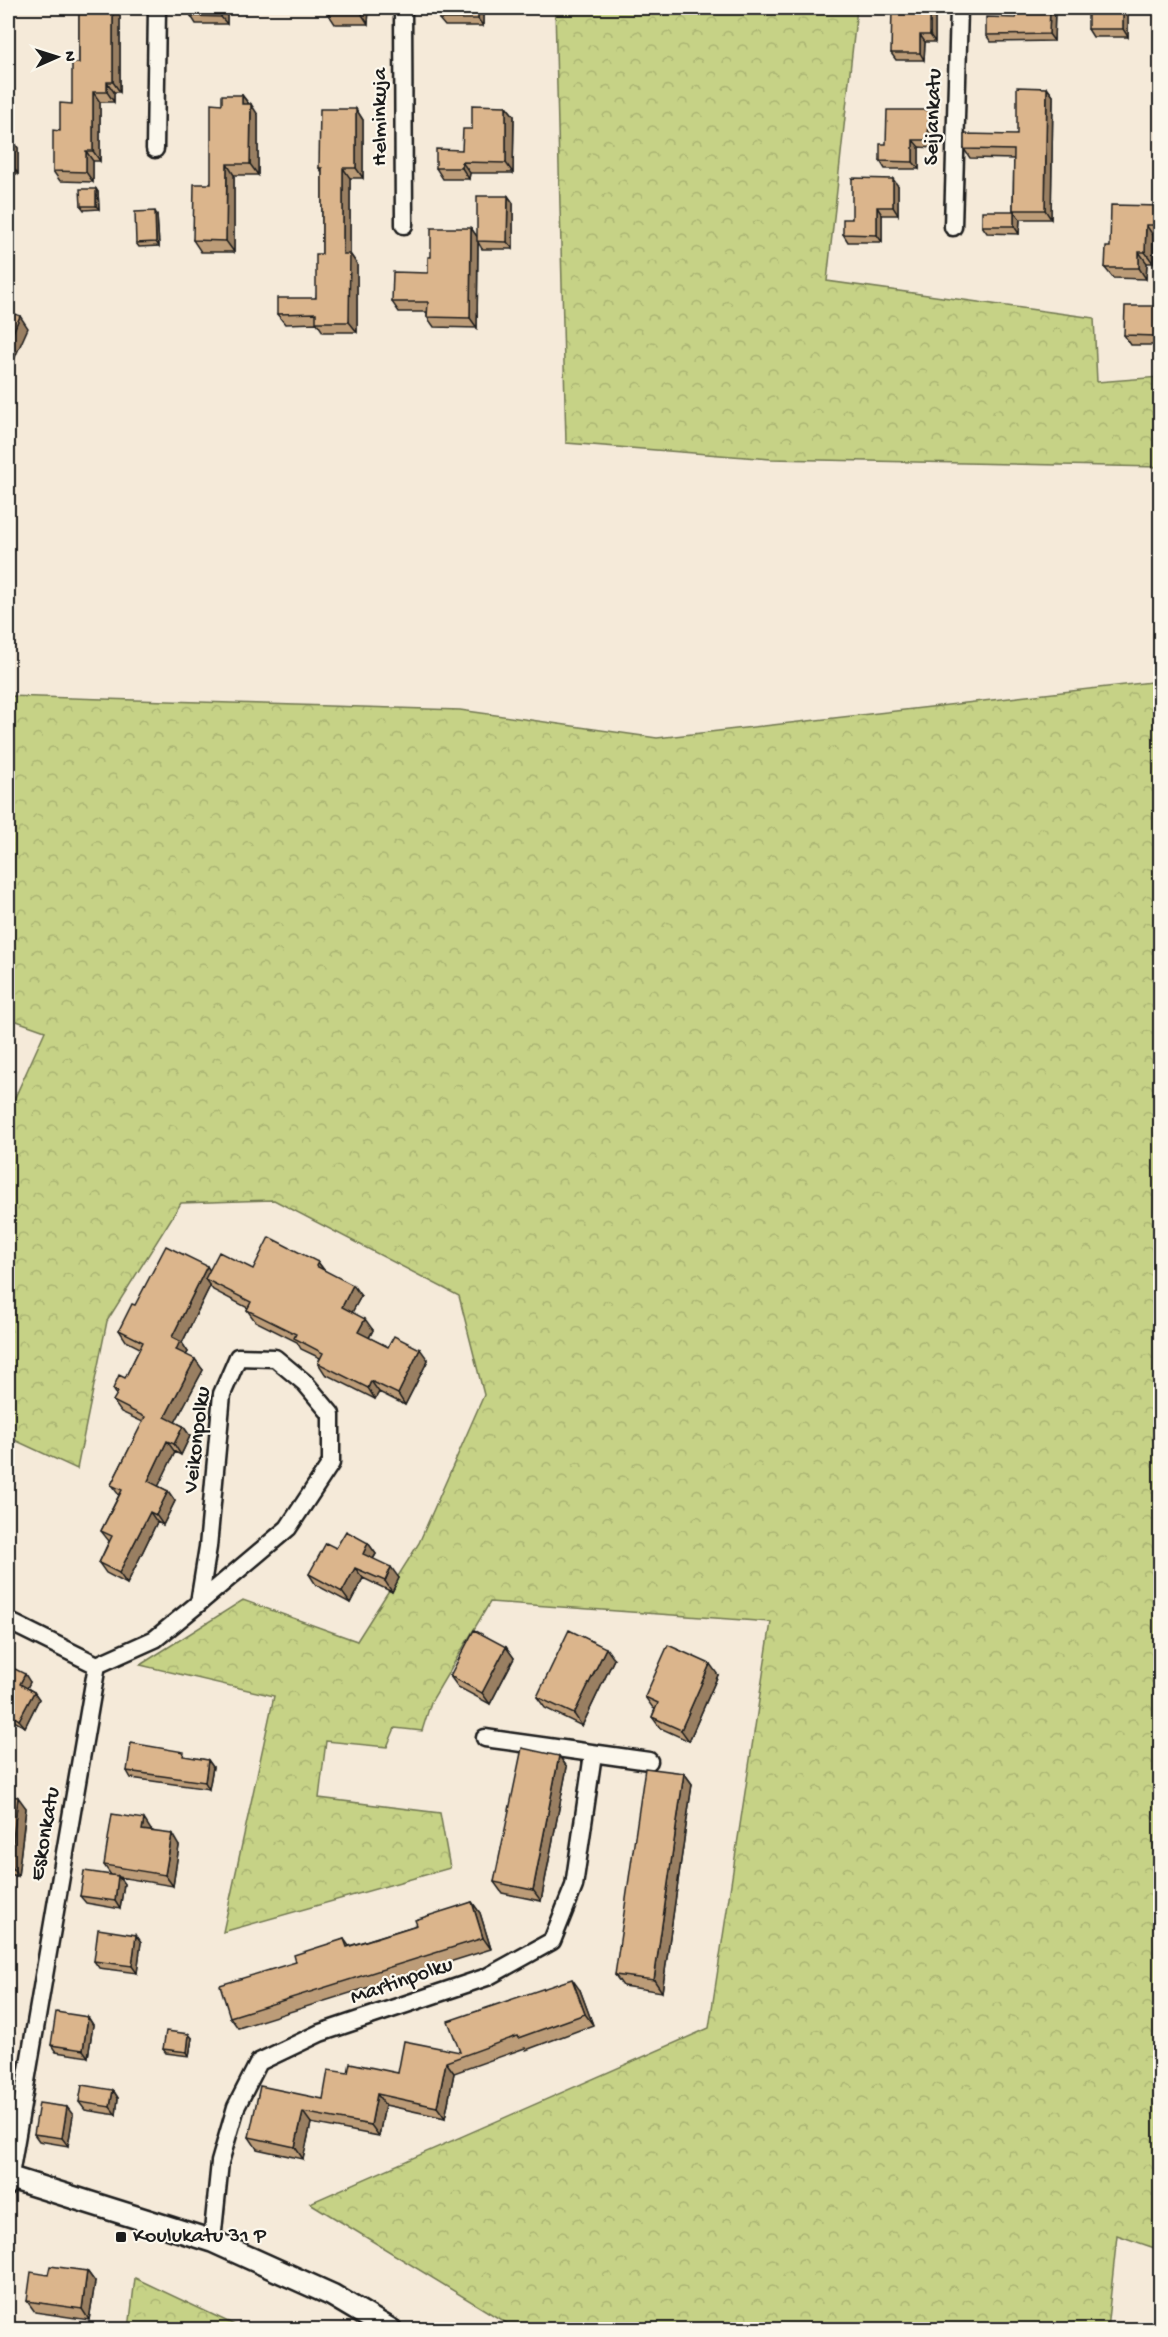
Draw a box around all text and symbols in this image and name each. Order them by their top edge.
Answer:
north arrow [27,27,87,87]
text: N [59,51,78,63]
street label: Helminkuja [368,67,394,166]
street label: Seijankatu [919,68,949,166]
street label: Veikonpolku [178,1385,217,1496]
street label: Eskonkatu [25,1785,67,1883]
street label: Martinpolku [347,1952,457,2012]
place label: Koulukatu 31 P [133,2224,267,2250]
marker: Koulukatu 31 P [114,2230,128,2244]

